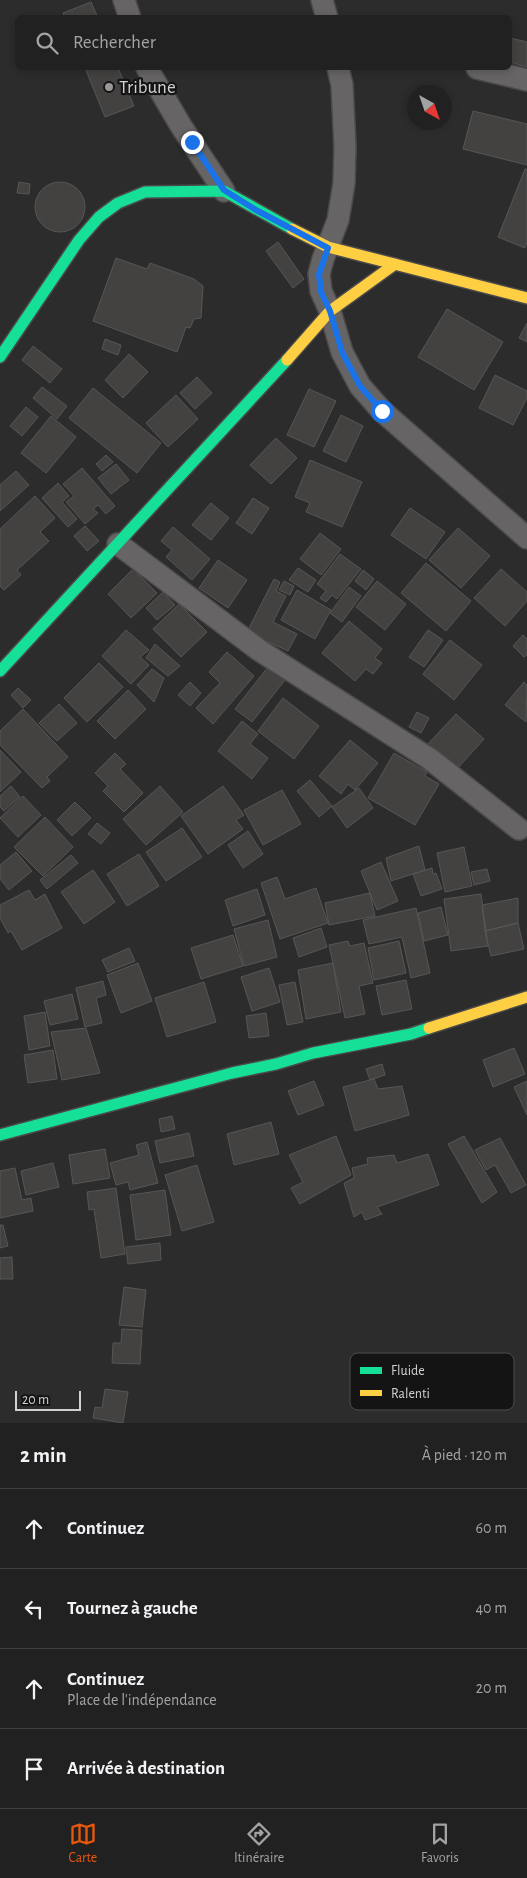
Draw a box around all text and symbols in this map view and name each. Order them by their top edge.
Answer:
search box [15,15,512,70]
icon: search [33,29,61,57]
text: Rechercher [73,33,156,52]
place label: Tribune [119,78,176,97]
marker: Tribune [103,81,115,93]
north arrow [407,85,452,130]
route end [181,131,204,154]
route start [371,400,394,423]
legend [350,1353,514,1410]
text: Fluide [391,1364,425,1378]
text: Ralenti [391,1387,430,1401]
scale bar [15,1388,81,1411]
text: 20 m [22,1393,49,1407]
text: 2 min [20,1445,67,1466]
text: À pied · 120 m [422,1447,507,1463]
icon: ahead [20,1515,48,1543]
text: Continuez [67,1519,144,1538]
text: 60 m [476,1520,507,1536]
icon: left [20,1595,48,1623]
text: Tournez à gauche [67,1599,198,1618]
text: 40 m [475,1600,507,1616]
text: Continuez [67,1670,144,1689]
icon: ahead [20,1675,48,1703]
text: 20 m [476,1680,507,1696]
text: Place de l'indépendance [67,1692,217,1708]
icon: arrive [20,1755,48,1783]
text: Arrivée à destination [67,1759,225,1778]
tab: Carte [68,1820,97,1867]
tab: Itinéraire [234,1820,284,1867]
tab: Favoris [421,1820,459,1867]

